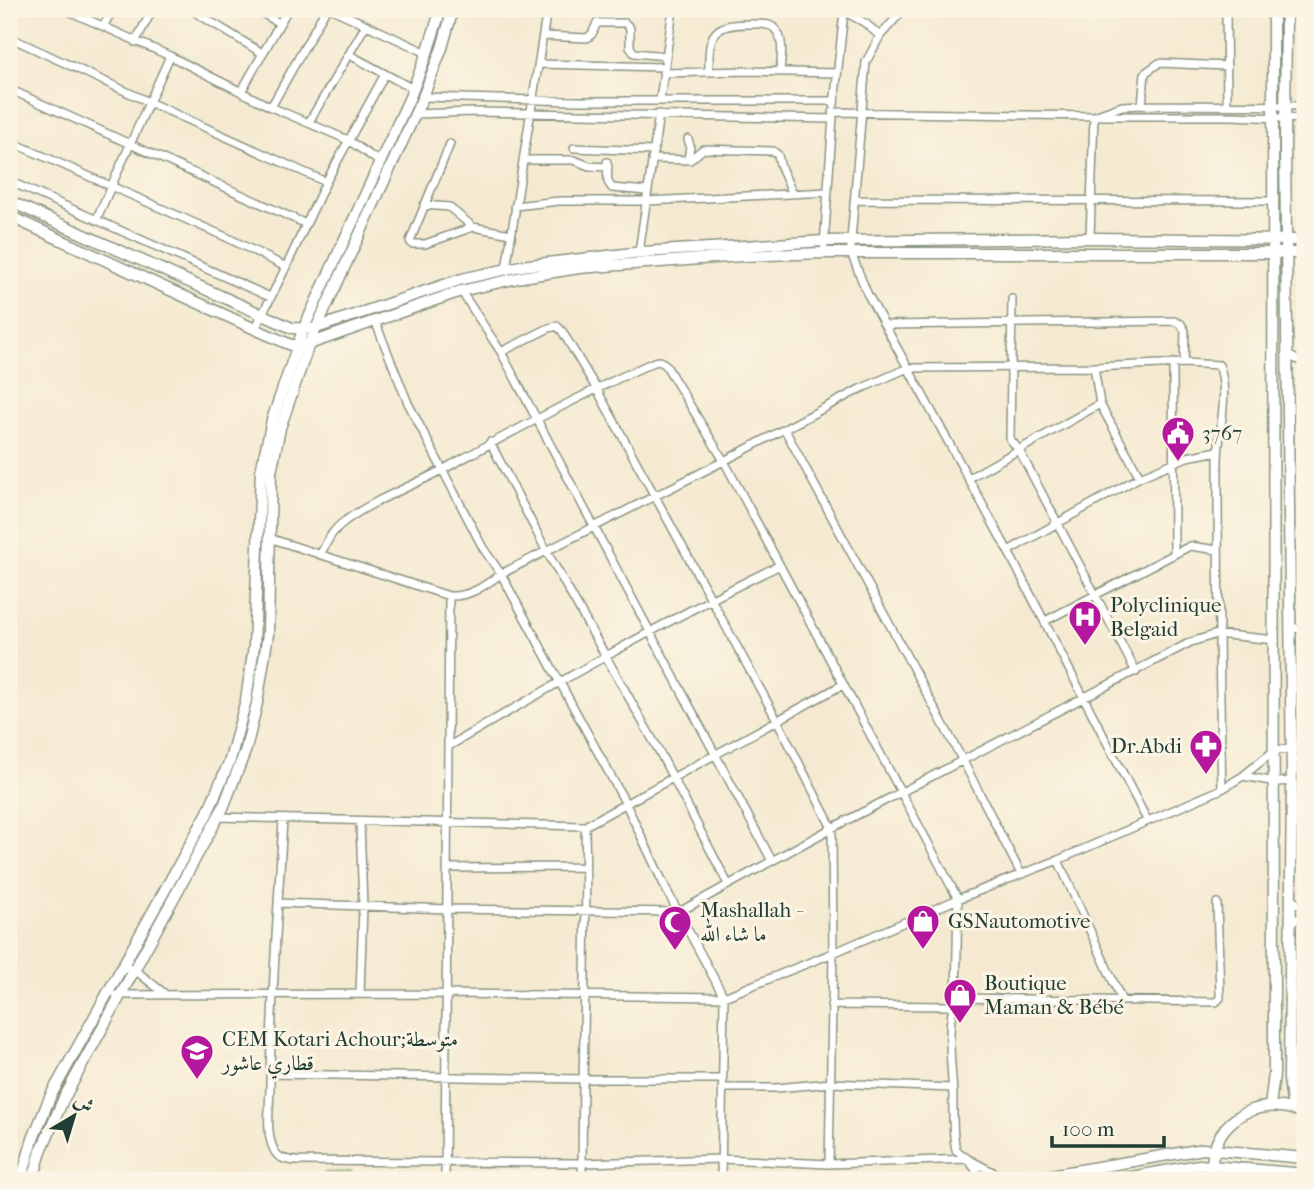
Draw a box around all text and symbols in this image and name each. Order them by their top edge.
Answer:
public building icon: 3767 [1159,414,1197,463]
place label: 3767 [1202,421,1242,445]
place label: Polyclinique Belgaid [1110,593,1221,641]
hospital icon: Polyclinique Belgaid [1066,598,1104,647]
pharmacy icon: Dr.Abdi [1187,727,1225,776]
place label: Dr.Abdi [1111,734,1182,758]
place label: Mashallah - ما شاء الله [700,898,804,946]
shop icon: GSNautomotive [904,902,942,951]
mosque icon: Mashallah - ما شاء الله [656,903,694,952]
place label: GSNautomotive [948,909,1090,933]
place label: Boutique Maman & Bébé [984,971,1124,1019]
shop icon: Boutique Maman & Bébé [941,976,979,1025]
place label: CEM Kotari Achour;متوسطة قطاري عاشور [220,1027,458,1079]
school or university icon: CEM Kotari Achour;متوسطة قطاري عاشور [178,1032,216,1081]
north arrow [38,1080,108,1150]
text: ش [70,1089,98,1118]
scale bar [1052,1105,1164,1149]
text: 100 m [1062,1117,1115,1141]

